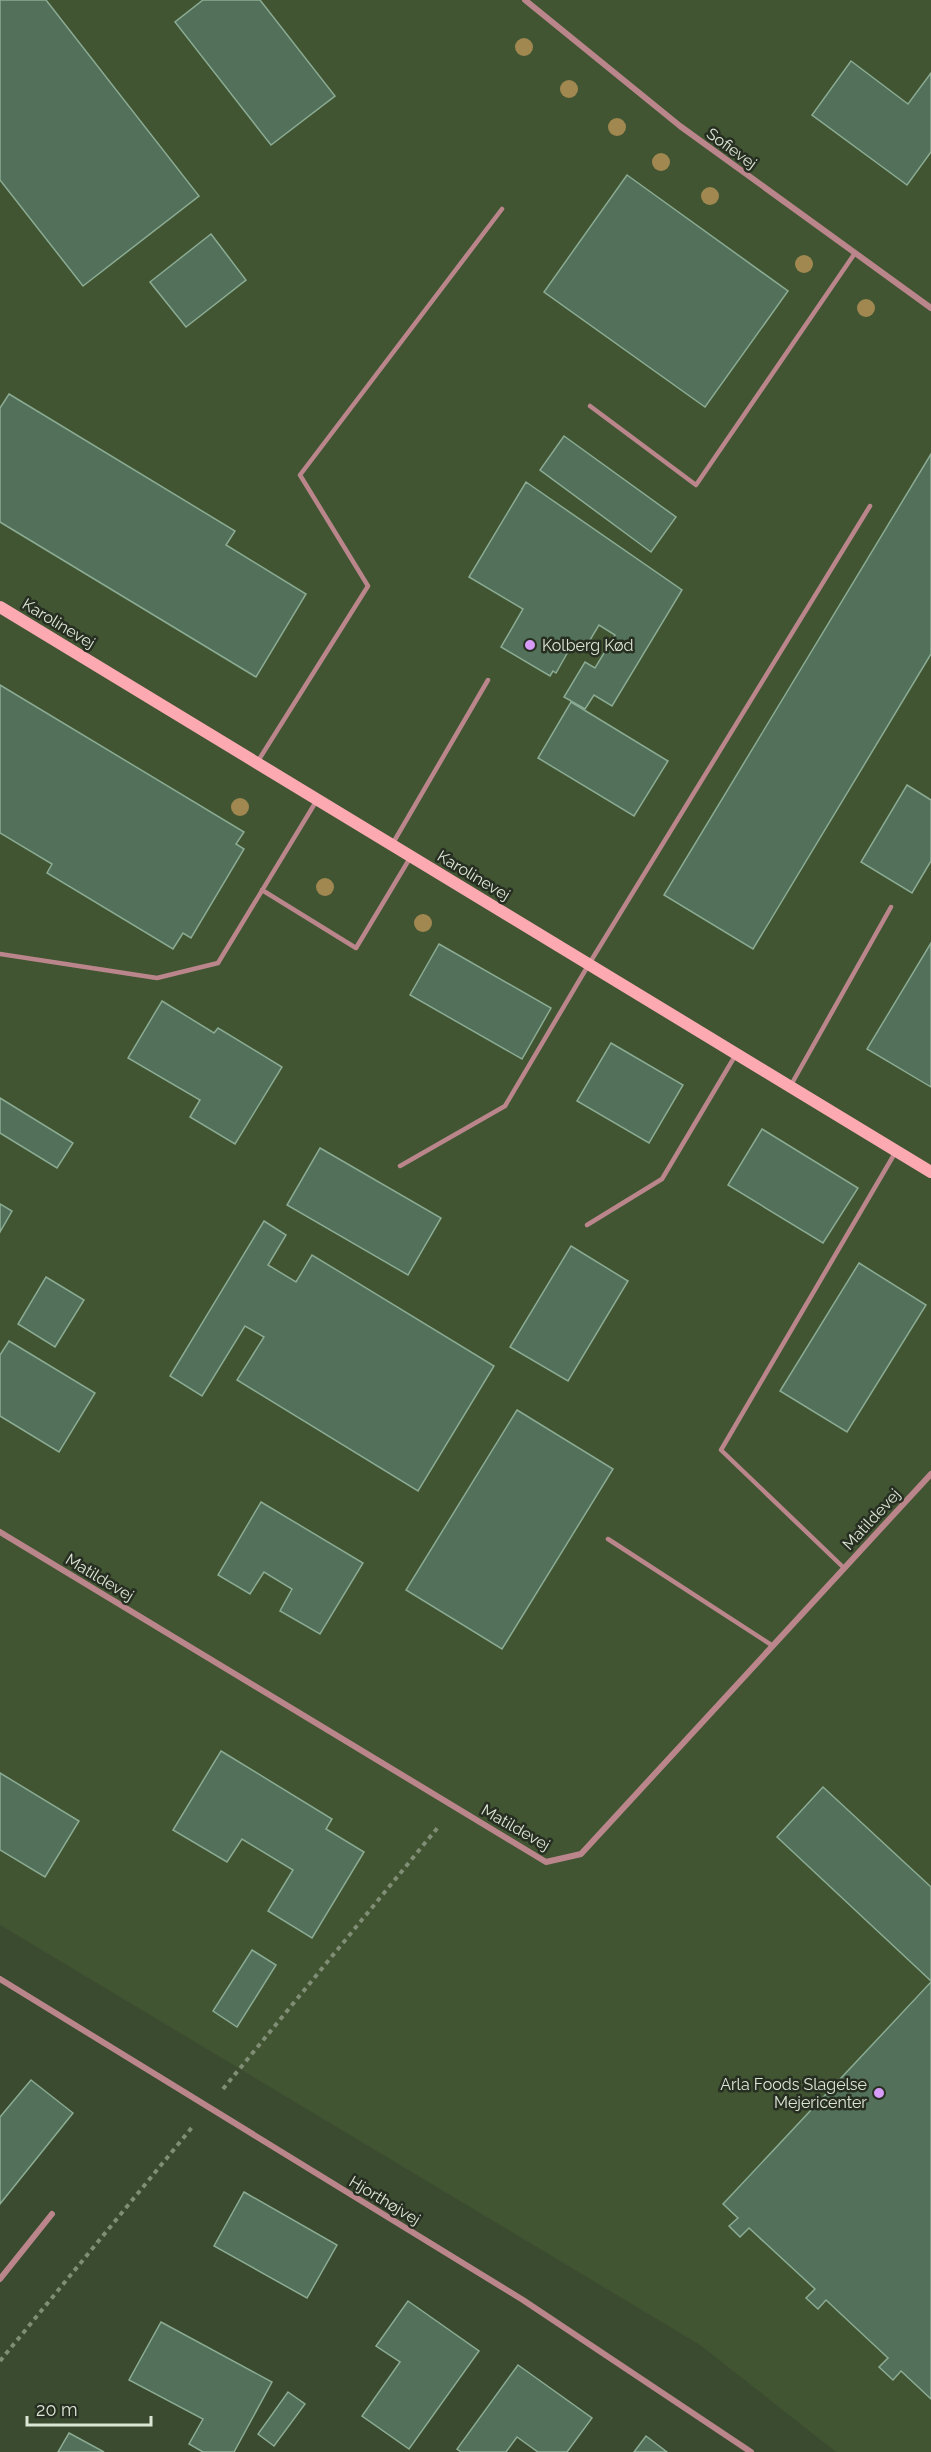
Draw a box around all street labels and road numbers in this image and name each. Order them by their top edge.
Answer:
street label: Sofievej [703,124,761,173]
street label: Karolinevej [19,594,99,653]
street label: Karolinevej [434,846,514,905]
street label: Matildevej [838,1485,904,1554]
street label: Matildevej [62,1550,137,1605]
street label: Matildevej [478,1800,553,1855]
street label: Hjorthøjvej [346,2172,424,2229]

